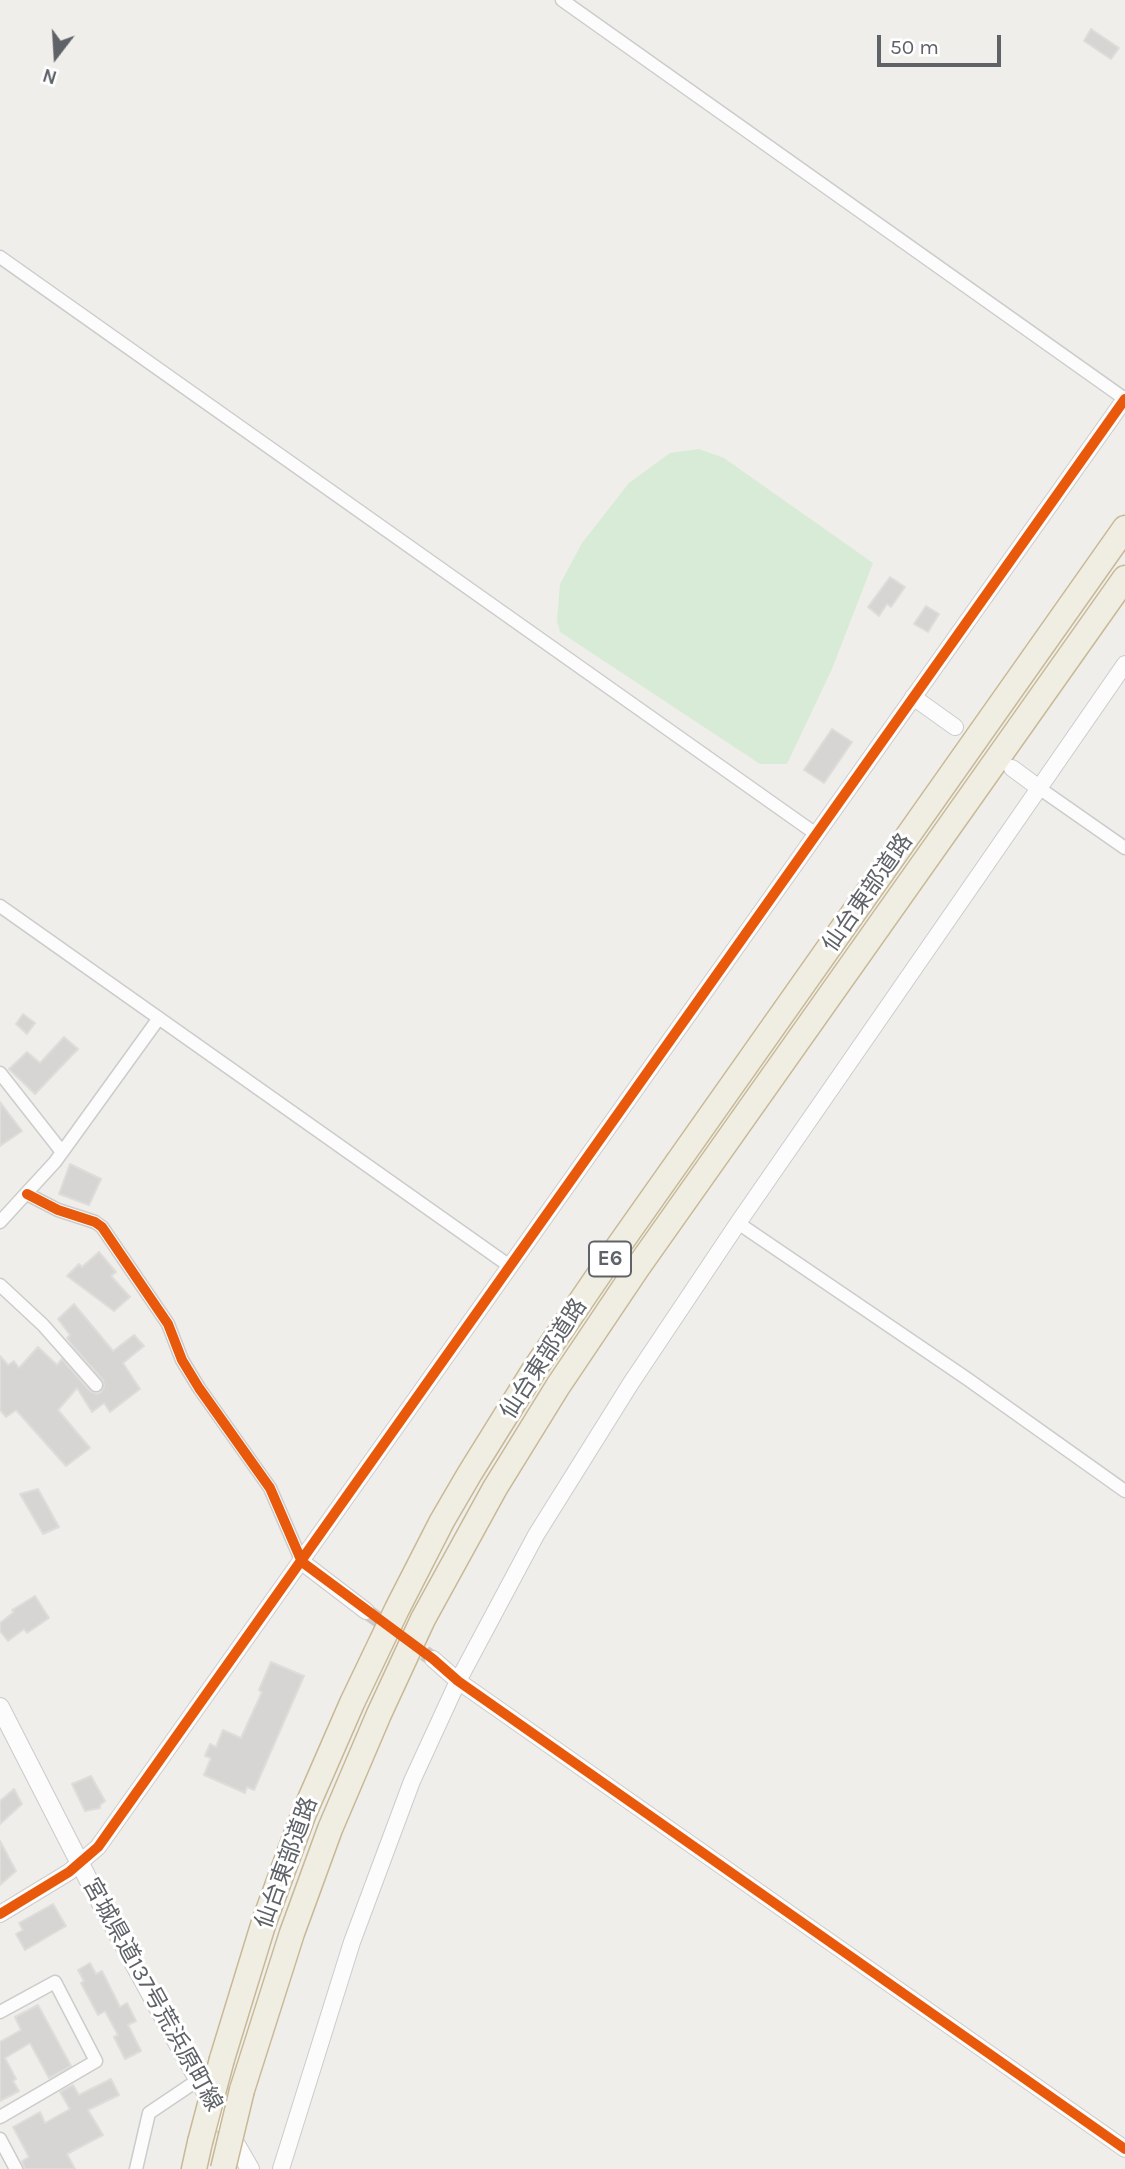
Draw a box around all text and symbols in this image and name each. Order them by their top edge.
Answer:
north arrow [21,21,91,91]
scale bar [880,21,1004,65]
text: 50 m [890,35,939,59]
text: N [40,64,60,89]
street label: 仙台東部道路 [817,829,919,957]
road number: E6 [589,1242,631,1276]
street label: 仙台東部道路 [495,1294,593,1424]
street label: 仙台東部道路 [250,1793,324,1933]
street label: 宮城県道137号荒浜原町線 [76,1874,228,2116]

